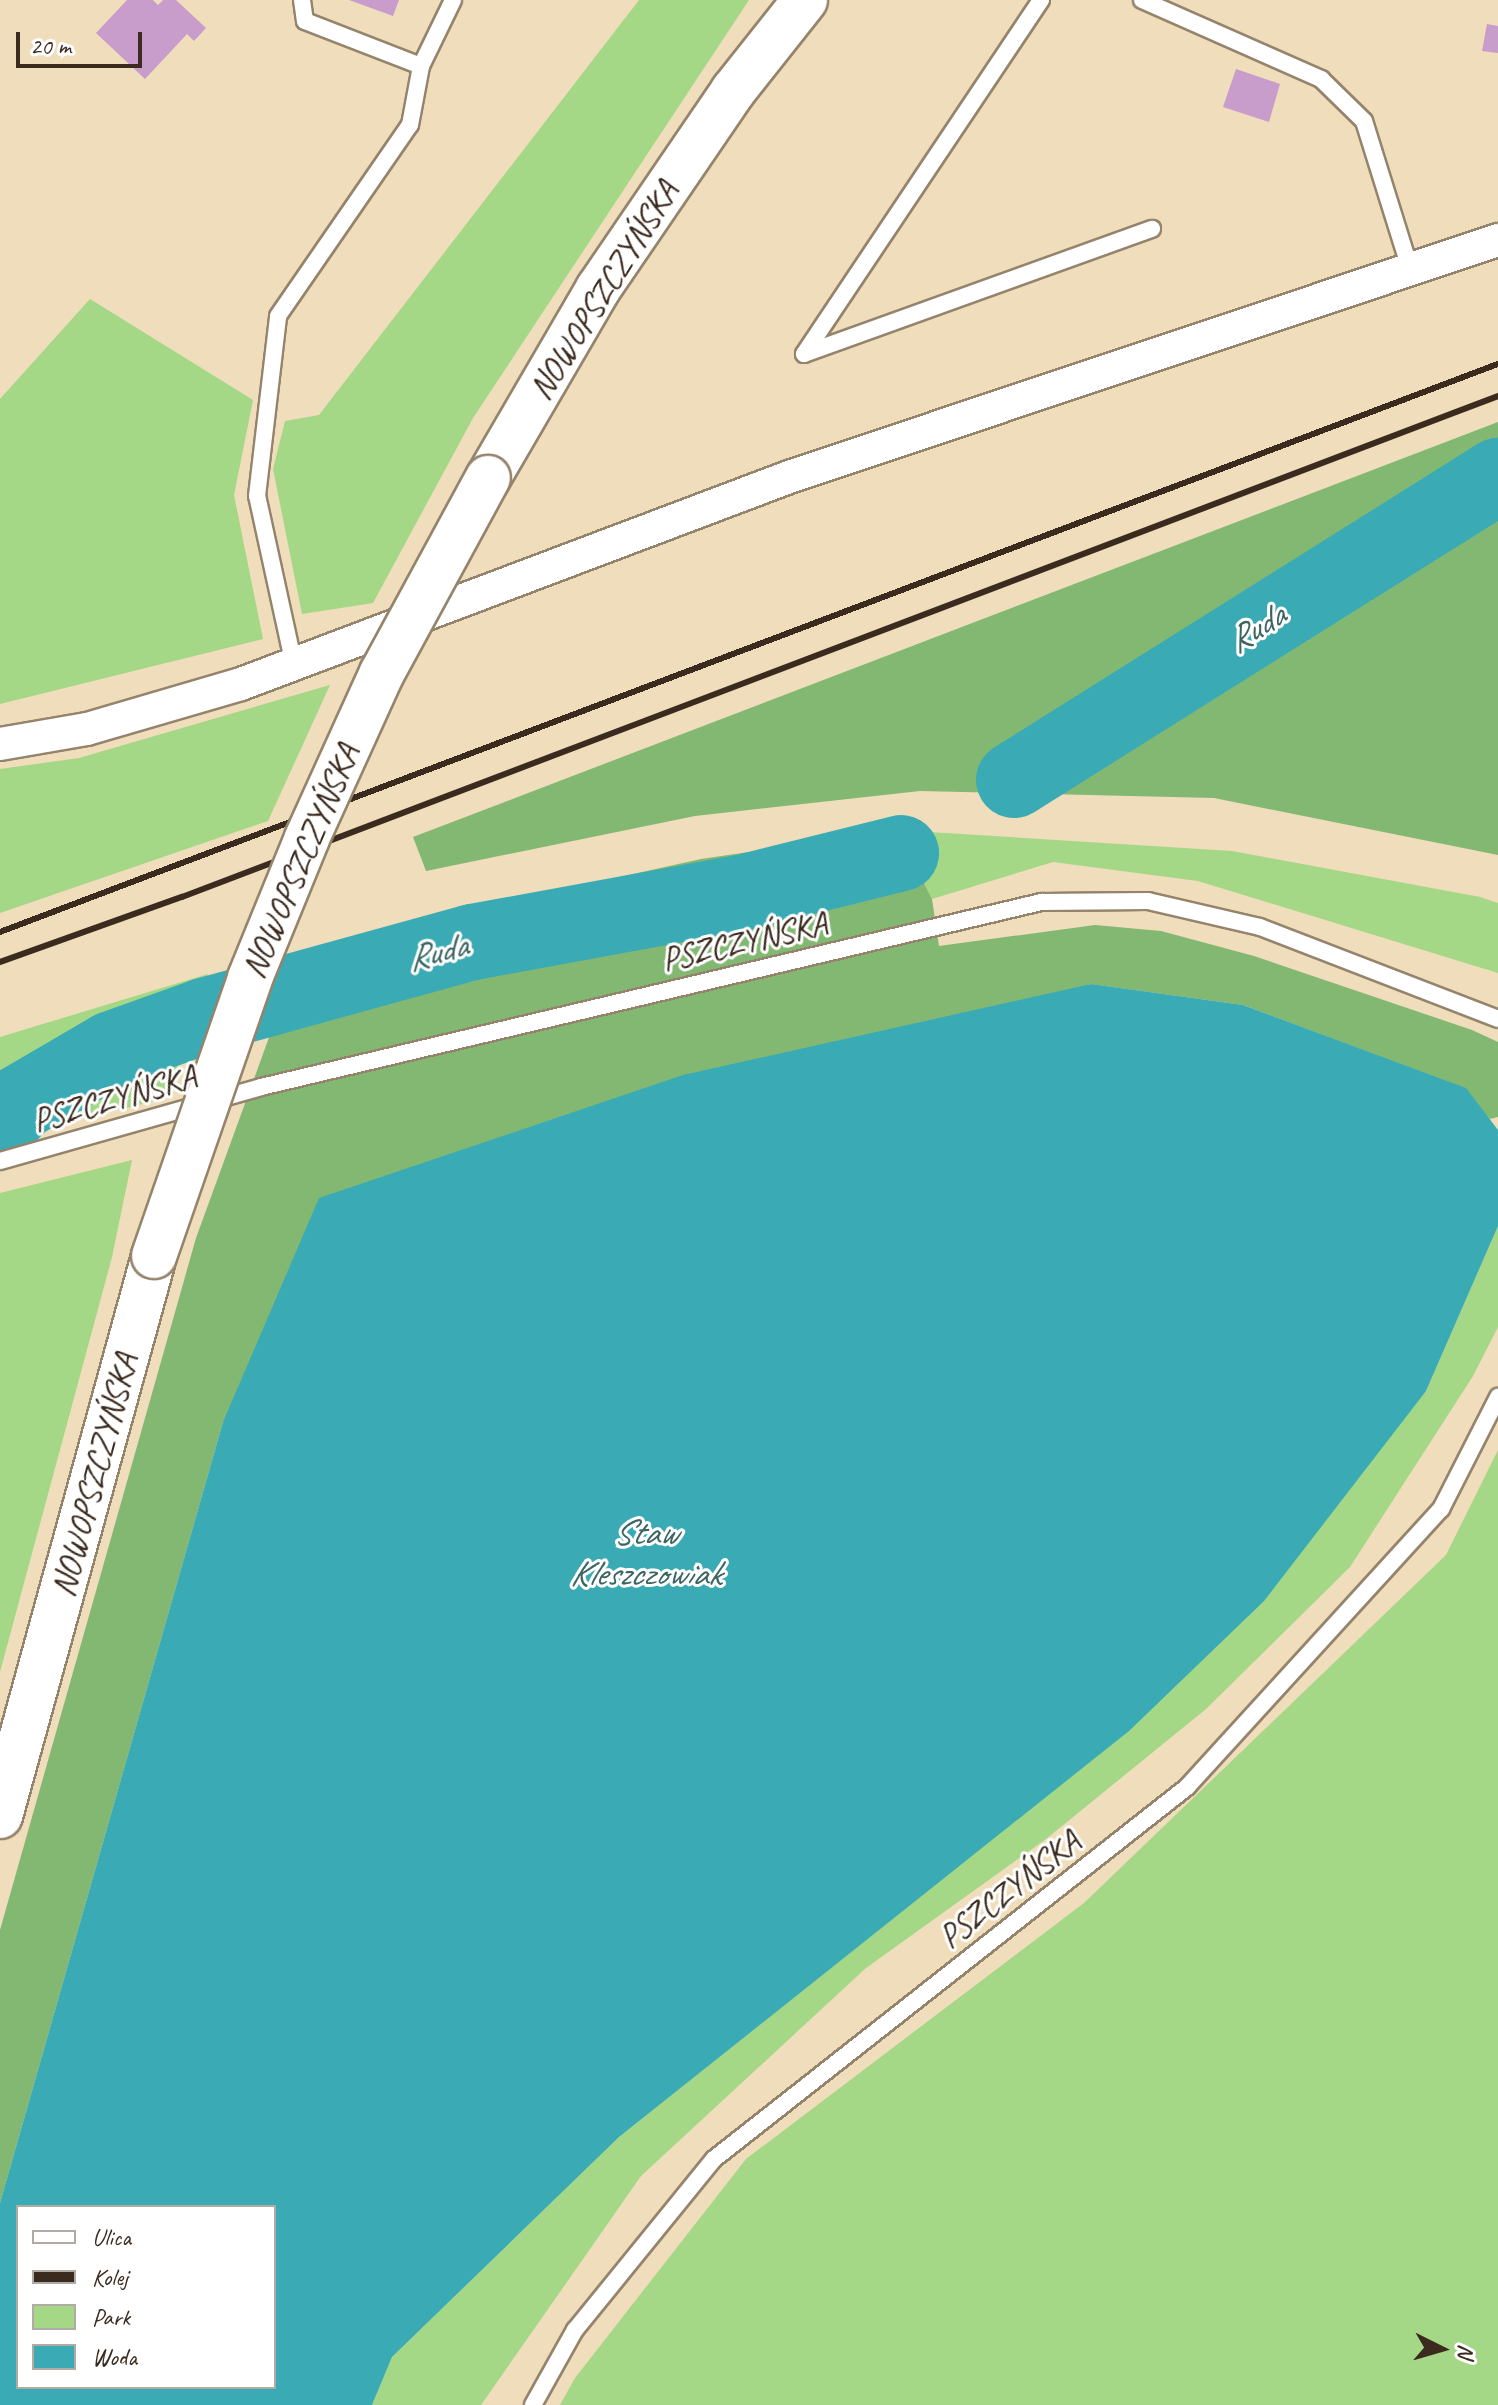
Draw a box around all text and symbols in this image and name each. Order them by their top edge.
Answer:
scale bar [20,16,146,66]
text: 20 m [30,31,71,61]
street label: NOWOPSZCZYŃSKA [520,173,686,407]
water label: Ruda [1219,594,1293,662]
street label: NOWOPSZCZYŃSKA [232,738,368,984]
street label: PSZCZYŃSKA [657,902,831,980]
water label: Ruda [402,923,472,981]
street label: PSZCZYŃSKA [28,1055,200,1141]
street label: NOWOPSZCZYŃSKA [42,1349,146,1601]
water label: Staw Kleszczowiak [570,1510,720,1595]
street label: PSZCZYŃSKA [930,1821,1088,1957]
legend [16,2205,276,2389]
text: Ulica [92,2222,131,2252]
text: Kolej [92,2262,128,2292]
text: Park [92,2302,130,2332]
north arrow [1402,2309,1482,2389]
text: Woda [92,2342,137,2372]
text: N [1451,2343,1480,2359]

